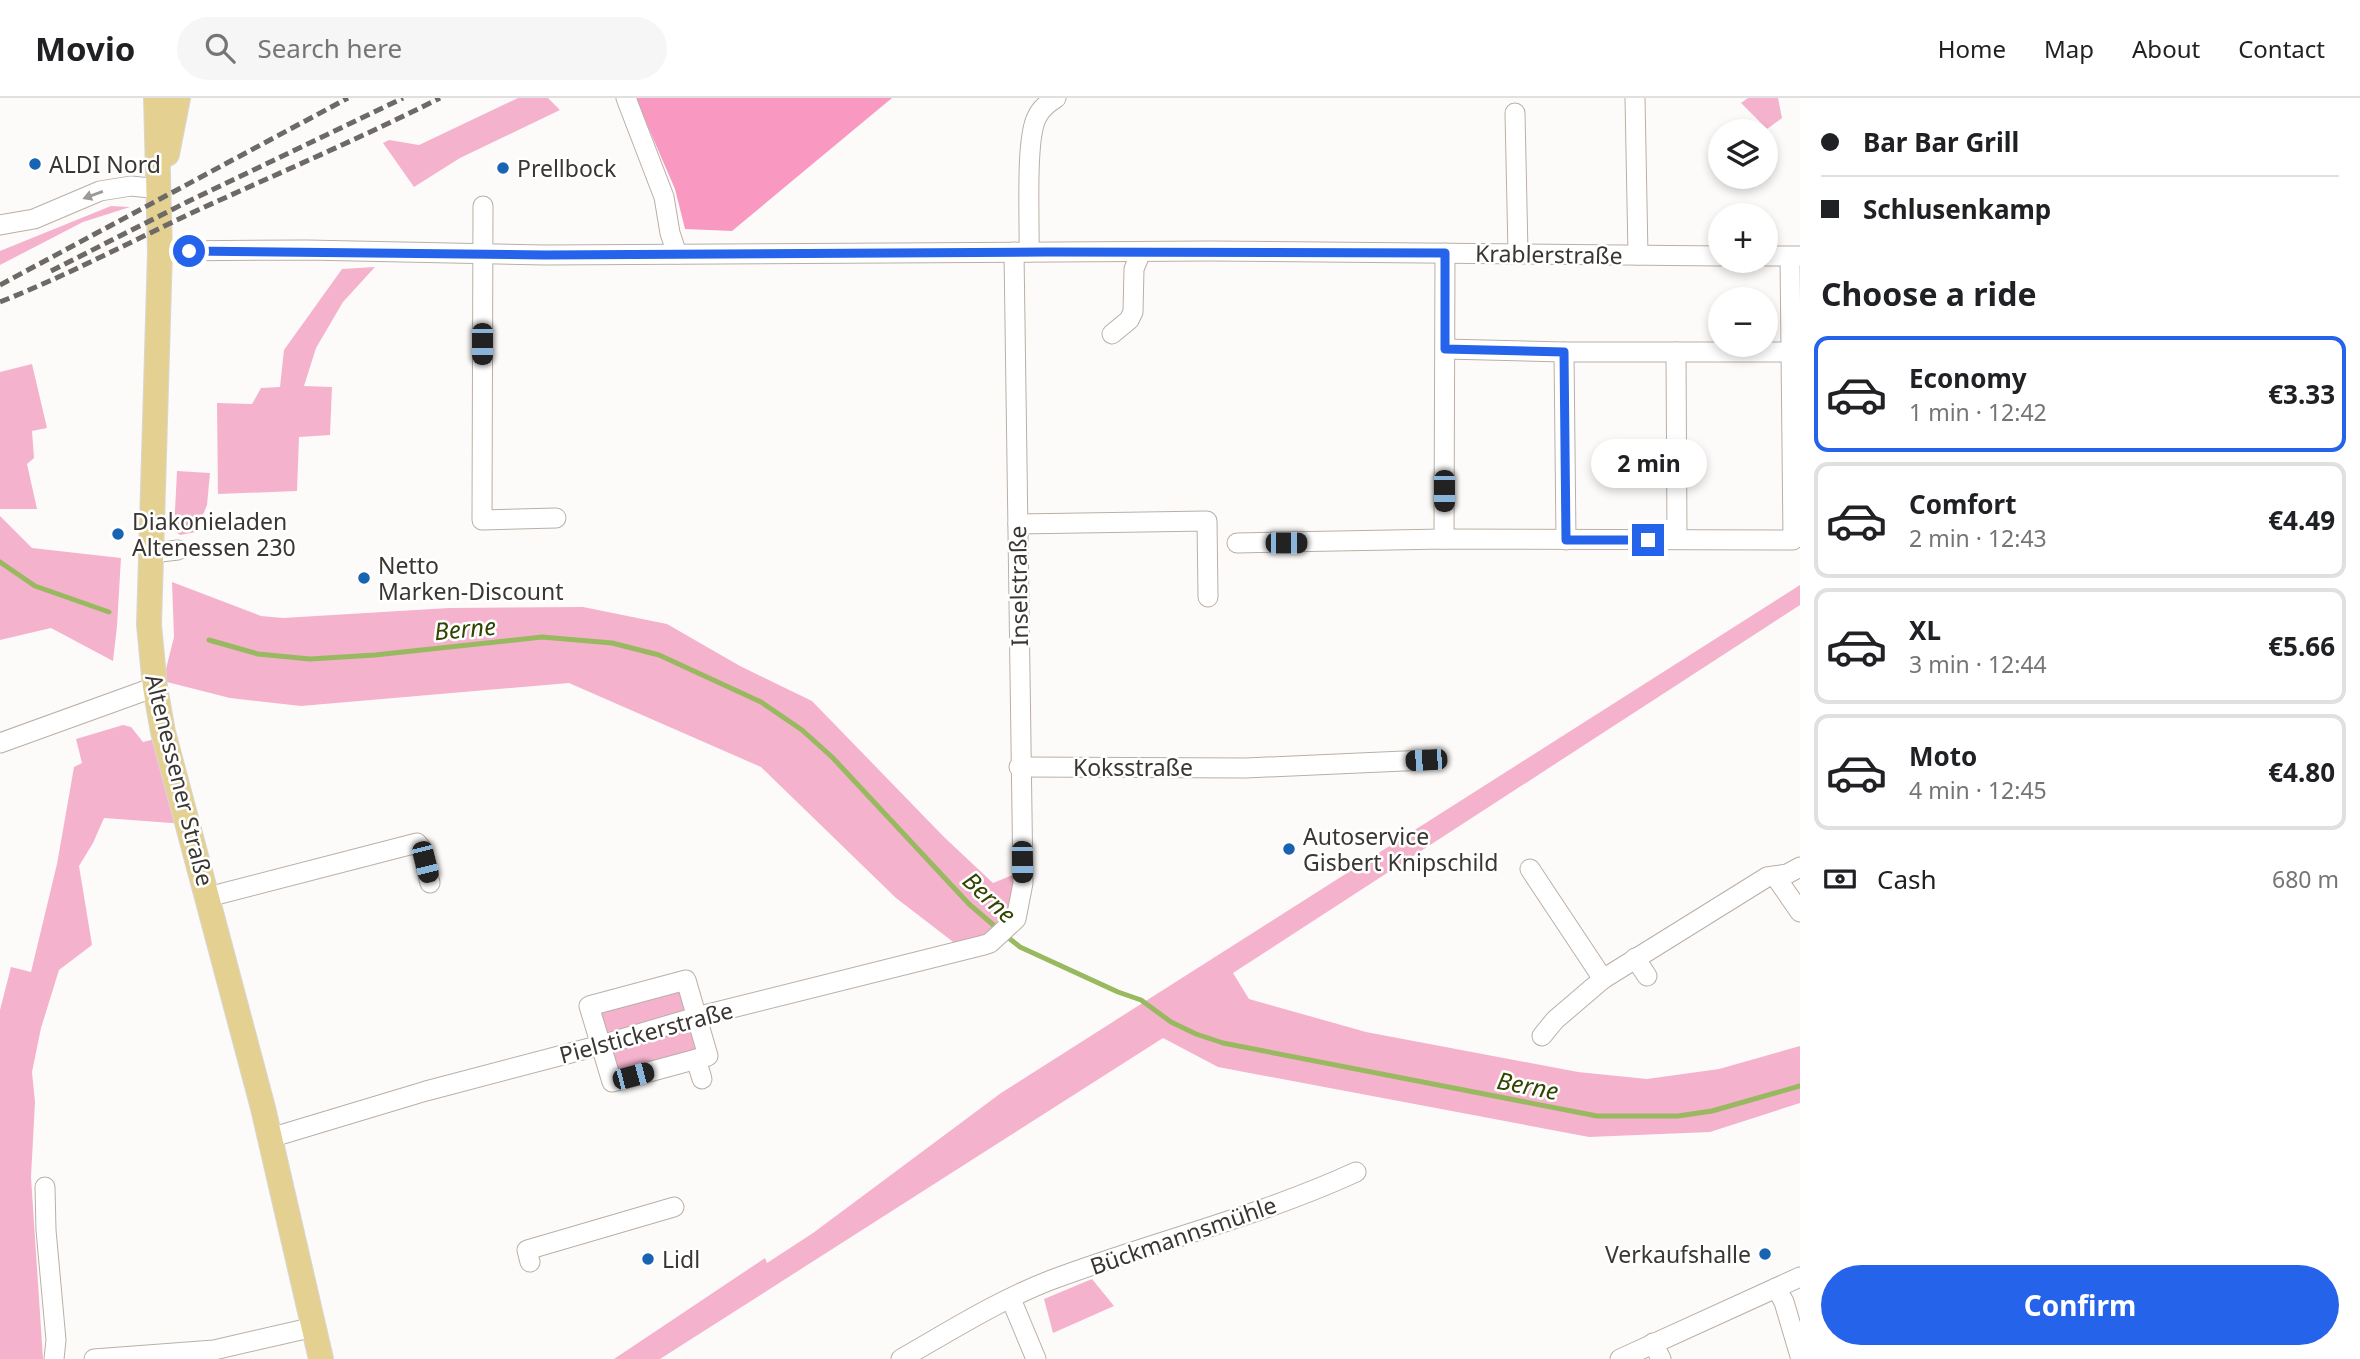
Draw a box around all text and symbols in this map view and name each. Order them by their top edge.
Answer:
search box [177,17,667,80]
text: Movio [35,26,135,71]
icon: search [201,29,239,67]
text: Search here [257,30,402,66]
text: Home [1938,32,2006,65]
text: Map [2044,32,2094,65]
text: About [2132,32,2200,65]
text: Contact [2238,32,2325,65]
map controls [1708,119,1778,357]
button: layers [1708,119,1778,189]
text: Bar Bar Grill [1863,124,2019,160]
place label: ALDI Nord [49,148,161,180]
place label: Prellbock [517,152,617,184]
marker: ALDI Nord [27,156,43,172]
marker: Prellbock [495,160,511,176]
one-way arrow [82,189,103,200]
text: Schlusenkamp [1863,191,2051,227]
button: + [1708,203,1778,273]
route start [173,235,205,267]
street label: Krablerstraße [1475,237,1623,271]
text: Choose a ride [1821,272,2037,315]
button: − [1708,287,1778,357]
car [472,323,493,365]
text: Economy [1909,360,2027,396]
icon: car [1825,363,1888,426]
text: €3.33 [2268,376,2335,412]
text: 1 min · 12:42 [1909,396,2047,428]
callout: 2 min [1590,438,1706,488]
text: 2 min [1617,447,1681,479]
car [1434,470,1455,512]
text: Comfort [1909,486,2017,522]
icon: car [1825,489,1888,552]
text: €4.49 [2268,502,2335,538]
place label: Diakonieladen Altenessen 230 [132,505,296,563]
text: 2 min · 12:43 [1909,522,2047,554]
route end [1632,524,1664,556]
street label: Inselstraße [1001,525,1035,647]
marker: Diakonieladen Altenessen 230 [110,526,126,542]
car [1266,533,1308,554]
place label: Netto Marken-Discount [378,549,564,607]
marker: Netto Marken-Discount [356,570,372,586]
water label: Berne [433,609,497,647]
text: XL [1909,612,1941,648]
icon: car [1825,615,1888,678]
text: €5.66 [2268,628,2335,664]
text: 3 min · 12:44 [1909,648,2047,680]
street label: Altenessener Straße [138,671,222,889]
text: Moto [1909,738,1977,774]
icon: car [1825,741,1888,804]
car [1405,748,1448,772]
street label: Koksstraße [1073,751,1193,783]
text: €4.80 [2268,754,2335,790]
text: 4 min · 12:45 [1909,774,2047,806]
place label: Autoservice Gisbert Knipschild [1303,820,1498,878]
car [410,839,441,885]
car [1012,841,1033,883]
marker: Autoservice Gisbert Knipschild [1281,841,1297,857]
icon: cash [1821,860,1859,898]
text: Cash [1877,861,1937,897]
text: 680 m [2272,863,2339,895]
water label: Berne [956,864,1024,930]
street label: Pielstickerstraße [556,993,736,1071]
car [610,1060,657,1092]
water label: Berne [1495,1063,1561,1107]
street label: Bückmannsmühle [1086,1188,1280,1282]
place label: Verkaufshalle [1605,1238,1751,1270]
place label: Lidl [662,1243,700,1275]
marker: Verkaufshalle [1757,1246,1773,1262]
marker: Lidl [640,1251,656,1267]
button: Confirm [1821,1265,2339,1345]

